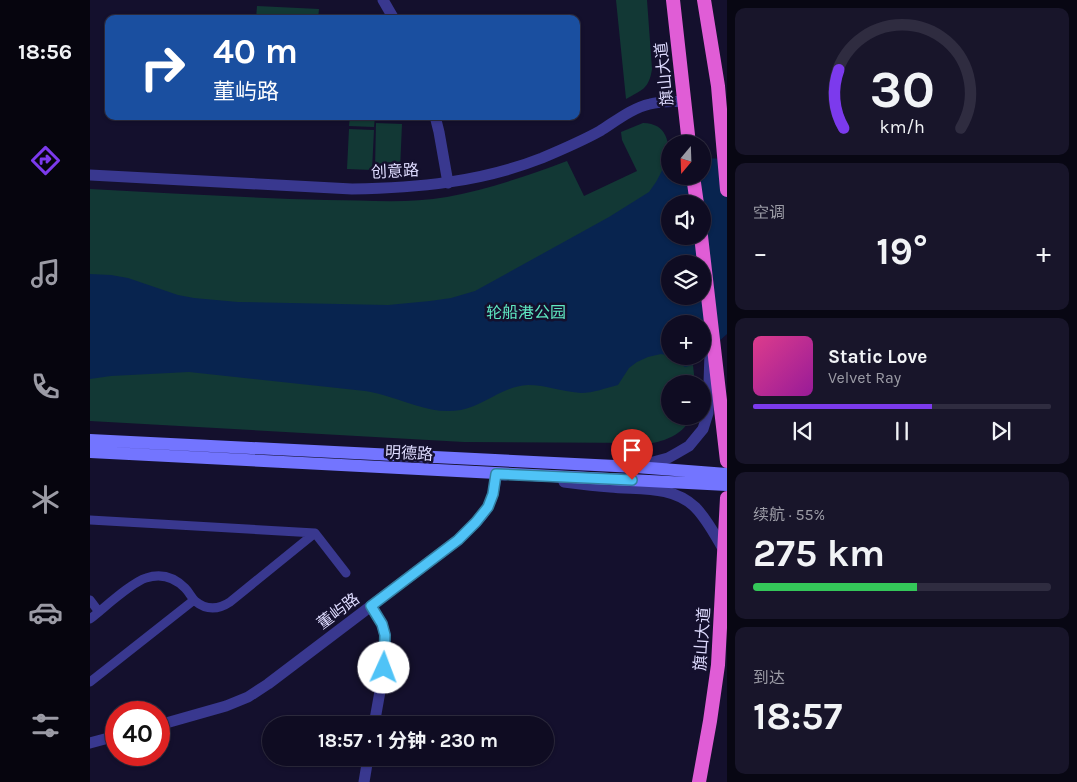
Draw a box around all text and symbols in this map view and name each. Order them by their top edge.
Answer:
text: 40 m [213,31,298,72]
icon: right [130,35,195,100]
text: 18:56 [18,39,72,65]
street label: 旗山大道 [651,41,677,107]
text: 30 [869,59,935,120]
text: 董屿路 [213,79,279,105]
text: km/h [879,117,925,138]
north arrow [661,135,711,185]
map controls [661,135,711,425]
icon: directions [28,143,63,178]
street label: 创意路 [371,160,419,182]
button: sound [661,195,711,245]
text: 空调 [753,203,785,222]
text: 19° [876,229,928,274]
text: − [753,236,768,269]
text: + [1036,236,1051,269]
button: layers [661,255,711,305]
icon: music [28,256,63,291]
park label: 轮船港公园 [486,303,566,322]
button: + [661,315,711,365]
text: Static Love [828,346,927,368]
text: Velvet Ray [828,368,901,387]
icon: phone [28,369,63,404]
button: − [661,375,711,425]
icon: previous [789,417,817,445]
icon: pause [888,417,916,445]
icon: next [987,417,1015,445]
pin [611,429,653,480]
icon: arrive [618,436,646,464]
street label: 明德路 [385,442,433,464]
icon: climate [28,482,63,517]
text: 续航 · 55% [753,505,825,524]
text: 275 km [753,531,885,576]
street label: 董屿路 [313,589,363,633]
icon: car [28,595,63,630]
street label: 旗山大道 [690,606,714,672]
position arrow [357,641,409,693]
text: 到达 [753,668,785,687]
text: 18:57 [753,694,842,739]
speed limit sign: 40 [105,701,170,766]
icon: filters [28,708,63,743]
text: 18:57 · 1 分钟 · 230 m [318,730,498,752]

